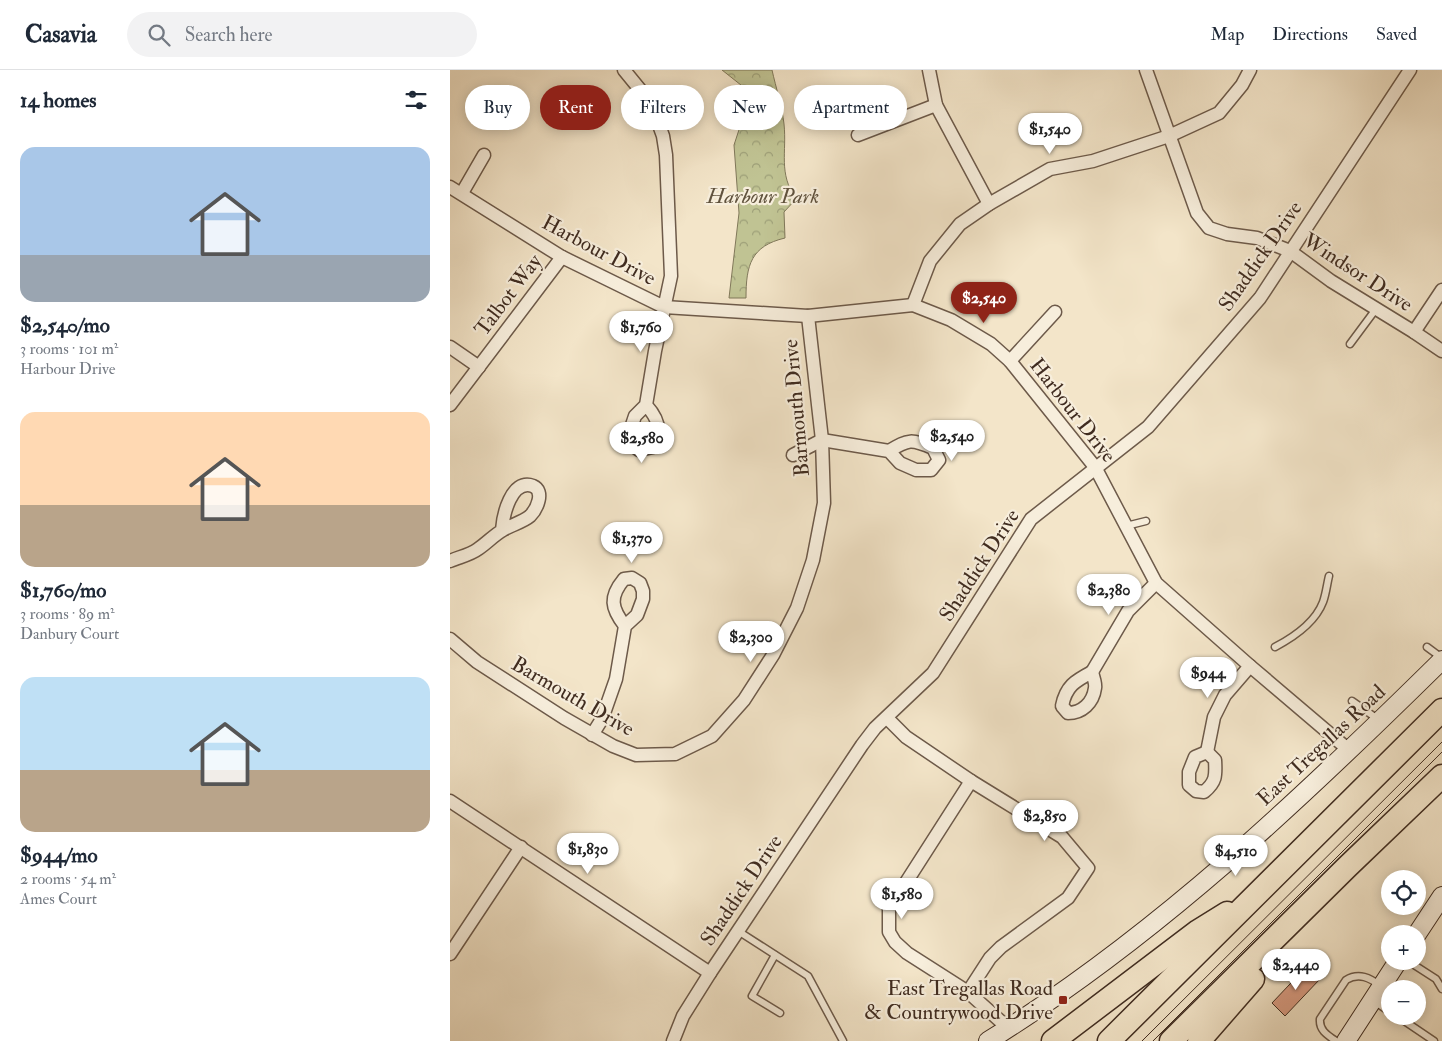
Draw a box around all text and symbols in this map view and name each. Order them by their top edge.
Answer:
search box [127,12,477,57]
text: Casavia [25,19,97,50]
icon: search [145,21,173,49]
text: Search here [185,23,273,47]
text: Map [1211,23,1244,46]
text: Directions [1272,23,1348,46]
text: Saved [1376,23,1417,46]
chip: Buy [465,85,530,130]
chip: Rent [540,85,611,130]
chip: Filters [621,85,704,130]
chip: New [714,85,784,130]
chip: Apartment [794,85,907,130]
icon: filters [402,86,430,114]
text: 14 homes [20,87,97,114]
pin: $1,540 [1009,112,1091,155]
text: $1,540 [1029,119,1071,139]
icon: home [180,179,270,269]
park label: Harbour Park [706,183,819,210]
street label: Shaddick Drive [1212,196,1308,317]
street label: Harbour Drive [537,209,661,292]
street label: Windsor Drive [1297,226,1418,318]
street label: Talbot Way [469,248,549,342]
pin: $2,540 [943,282,1025,324]
text: $2,540 [962,288,1006,308]
pin: $1,760 [600,310,682,353]
text: $2,540/mo [20,312,110,339]
text: $1,760 [620,317,662,337]
street label: Barmouth Drive [777,338,816,478]
text: 3 rooms · 101 m² [20,339,118,359]
street label: Harbour Drive [1023,353,1122,468]
text: Harbour Drive [20,359,115,379]
pin: $2,540 [911,420,993,462]
pin: $2,580 [601,422,683,464]
text: $2,540 [930,426,974,446]
text: $2,580 [620,428,664,448]
icon: home [180,444,270,534]
street label: Shaddick Drive [933,504,1026,627]
pin: $1,370 [591,522,673,564]
text: $1,370 [612,528,652,548]
pin: $2,380 [1068,574,1150,616]
text: $1,760/mo [20,577,106,604]
text: $2,380 [1088,580,1130,600]
text: 3 rooms · 89 m² [20,604,115,624]
pin: $2,300 [710,620,792,663]
text: Danbury Court [20,624,119,644]
text: $2,300 [729,627,773,647]
street label: Barmouth Drive [506,650,639,743]
pin: $944 [1178,656,1238,699]
text: $944 [1191,663,1225,683]
street label: East Tregallas Road [1251,678,1392,812]
icon: home [180,709,270,799]
pin: $2,850 [1004,800,1086,842]
text: $2,850 [1023,806,1067,826]
street label: Shaddick Drive [694,829,789,951]
pin: $1,830 [547,832,629,875]
pin: $4,510 [1195,834,1277,877]
text: $1,830 [568,839,608,859]
text: $4,510 [1215,841,1257,861]
text: $944/mo [20,842,98,869]
text: 2 rooms · 54 m² [20,869,116,889]
map controls [1381,870,1426,1025]
button: locate [1381,870,1426,915]
pin: $1,580 [861,878,943,920]
text: $1,580 [881,884,923,904]
text: Ames Court [20,889,97,909]
button: + [1381,925,1426,970]
pin: $2,440 [1255,948,1337,991]
text: $2,440 [1273,955,1319,975]
place label: East Tregallas Road & Countrywood Drive [864,975,1054,1026]
button: − [1381,980,1426,1025]
marker: East Tregallas Road & Countrywood Drive [1057,994,1069,1006]

